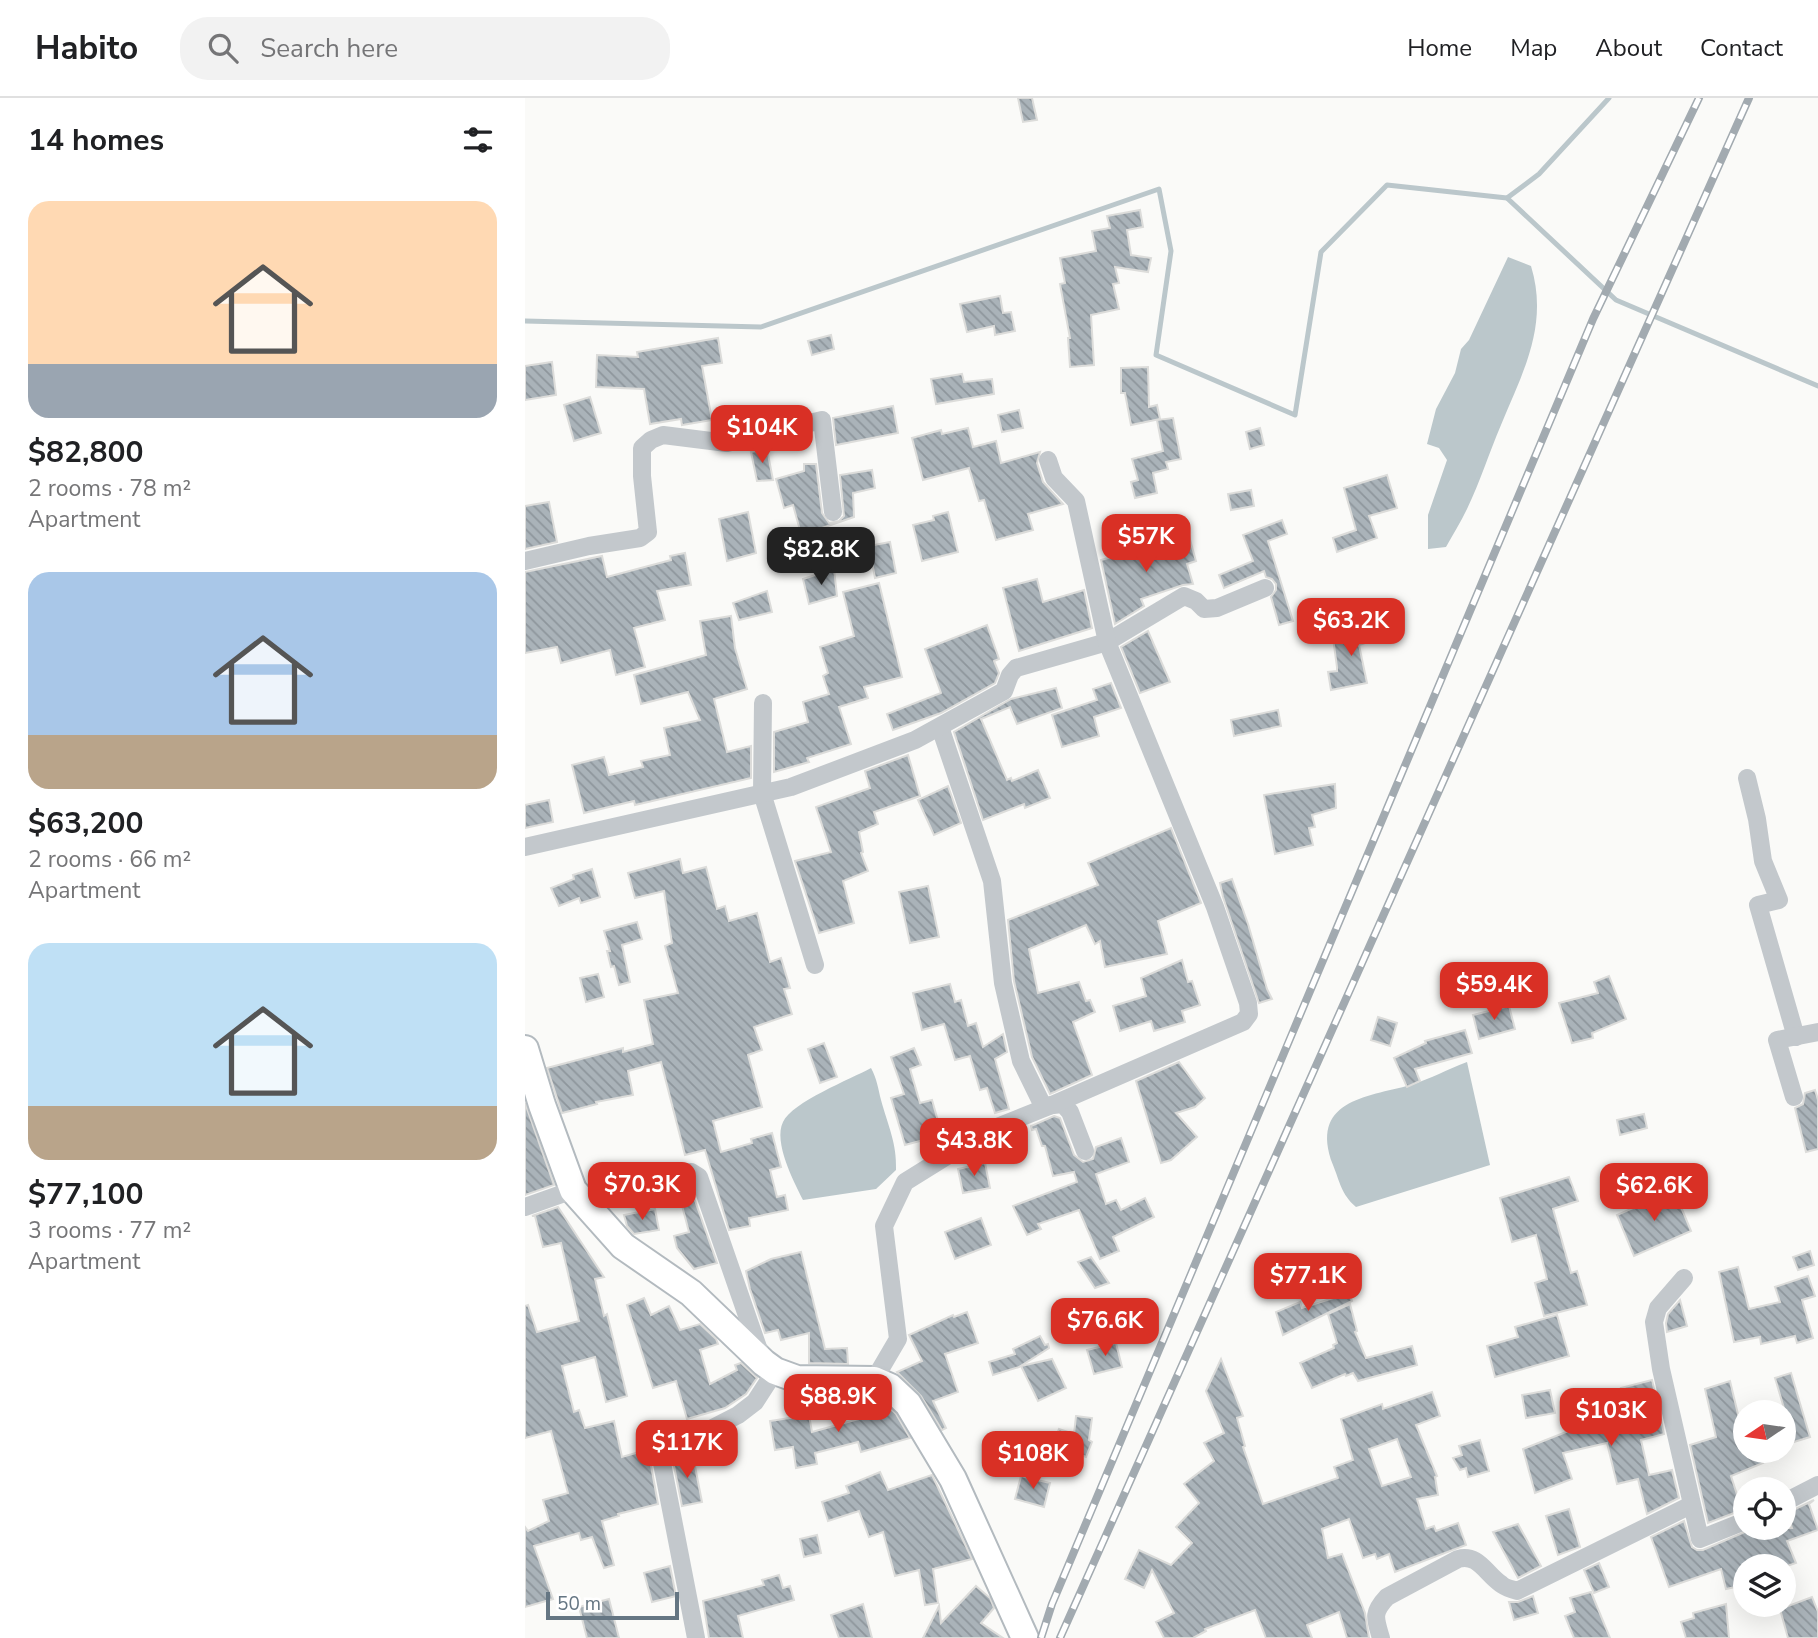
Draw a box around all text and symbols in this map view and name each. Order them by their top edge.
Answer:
search box [180,17,670,80]
text: Habito [35,26,138,71]
icon: search [204,29,242,67]
text: Search here [260,31,398,66]
text: Home [1407,32,1472,64]
text: Map [1510,32,1557,64]
text: About [1595,32,1662,64]
text: Contact [1700,32,1783,64]
text: 14 homes [28,120,164,161]
icon: filters [459,121,497,159]
icon: home [200,246,326,372]
pin: $104K [713,406,811,465]
text: $104K [727,412,797,443]
text: $82,800 [28,432,143,473]
text: 2 rooms · 78 m² [28,473,191,504]
text: Apartment [28,504,140,535]
pin: $57K [1105,514,1187,574]
text: $57K [1118,521,1174,552]
pin: $82.8K [764,528,878,587]
text: $82.8K [783,534,859,565]
pin: $63.2K [1294,598,1408,658]
text: $63.2K [1313,605,1389,636]
icon: home [200,617,326,743]
text: $63,200 [28,803,143,844]
text: 2 rooms · 66 m² [28,844,191,875]
text: Apartment [28,875,140,906]
pin: $59.4K [1437,962,1551,1022]
text: $59.4K [1456,969,1532,1000]
icon: home [200,988,326,1114]
pin: $43.8K [917,1118,1031,1178]
text: $43.8K [936,1125,1012,1156]
pin: $70.3K [585,1162,699,1222]
pin: $62.6K [1597,1164,1711,1223]
text: $70.3K [604,1169,680,1200]
text: $62.6K [1616,1170,1692,1201]
text: $77,100 [28,1174,143,1215]
text: 3 rooms · 77 m² [28,1215,191,1246]
text: Apartment [28,1246,140,1277]
pin: $77.1K [1251,1254,1365,1313]
text: $77.1K [1270,1260,1346,1291]
pin: $76.6K [1048,1298,1162,1358]
text: $76.6K [1067,1305,1143,1336]
pin: $88.9K [781,1374,895,1434]
text: $88.9K [800,1381,876,1412]
pin: $103K [1562,1388,1660,1448]
text: $103K [1576,1395,1646,1426]
north arrow [1733,1400,1795,1463]
map controls [1733,1400,1796,1617]
pin: $117K [638,1420,736,1480]
text: $117K [652,1427,722,1458]
pin: $108K [984,1432,1082,1491]
text: $108K [998,1438,1068,1469]
button: locate [1733,1477,1796,1540]
button: layers [1733,1554,1796,1617]
scale bar [546,1589,679,1621]
text: 50 m [557,1591,601,1617]

